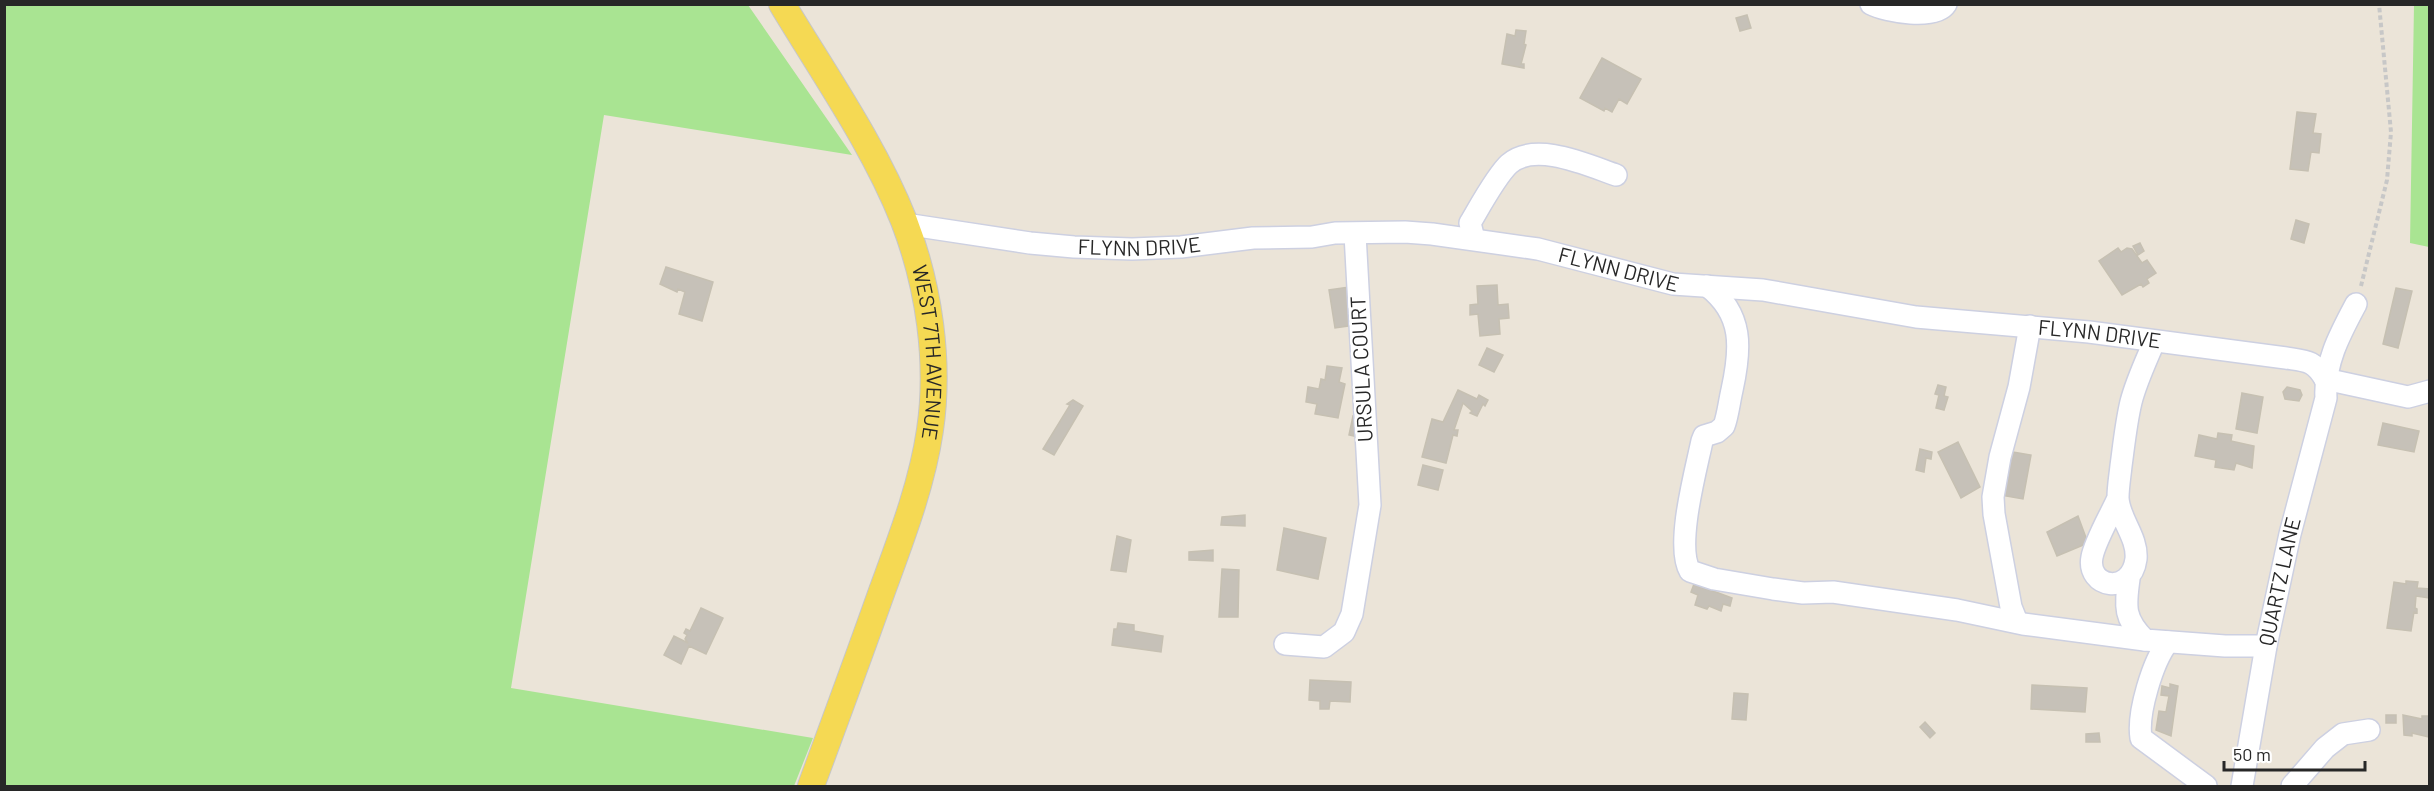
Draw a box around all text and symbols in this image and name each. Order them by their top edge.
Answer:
street label: FLYNN DRIVE [1077,231,1202,260]
street label: FLYNN DRIVE [1556,241,1682,296]
street label: WEST 7TH AVENUE [908,262,948,442]
street label: URSULA COURT [1344,295,1377,443]
street label: FLYNN DRIVE [2037,314,2163,352]
street label: QUARTZ LANE [2252,514,2305,648]
scale bar [2224,734,2365,772]
text: 50 m [2233,743,2271,765]

